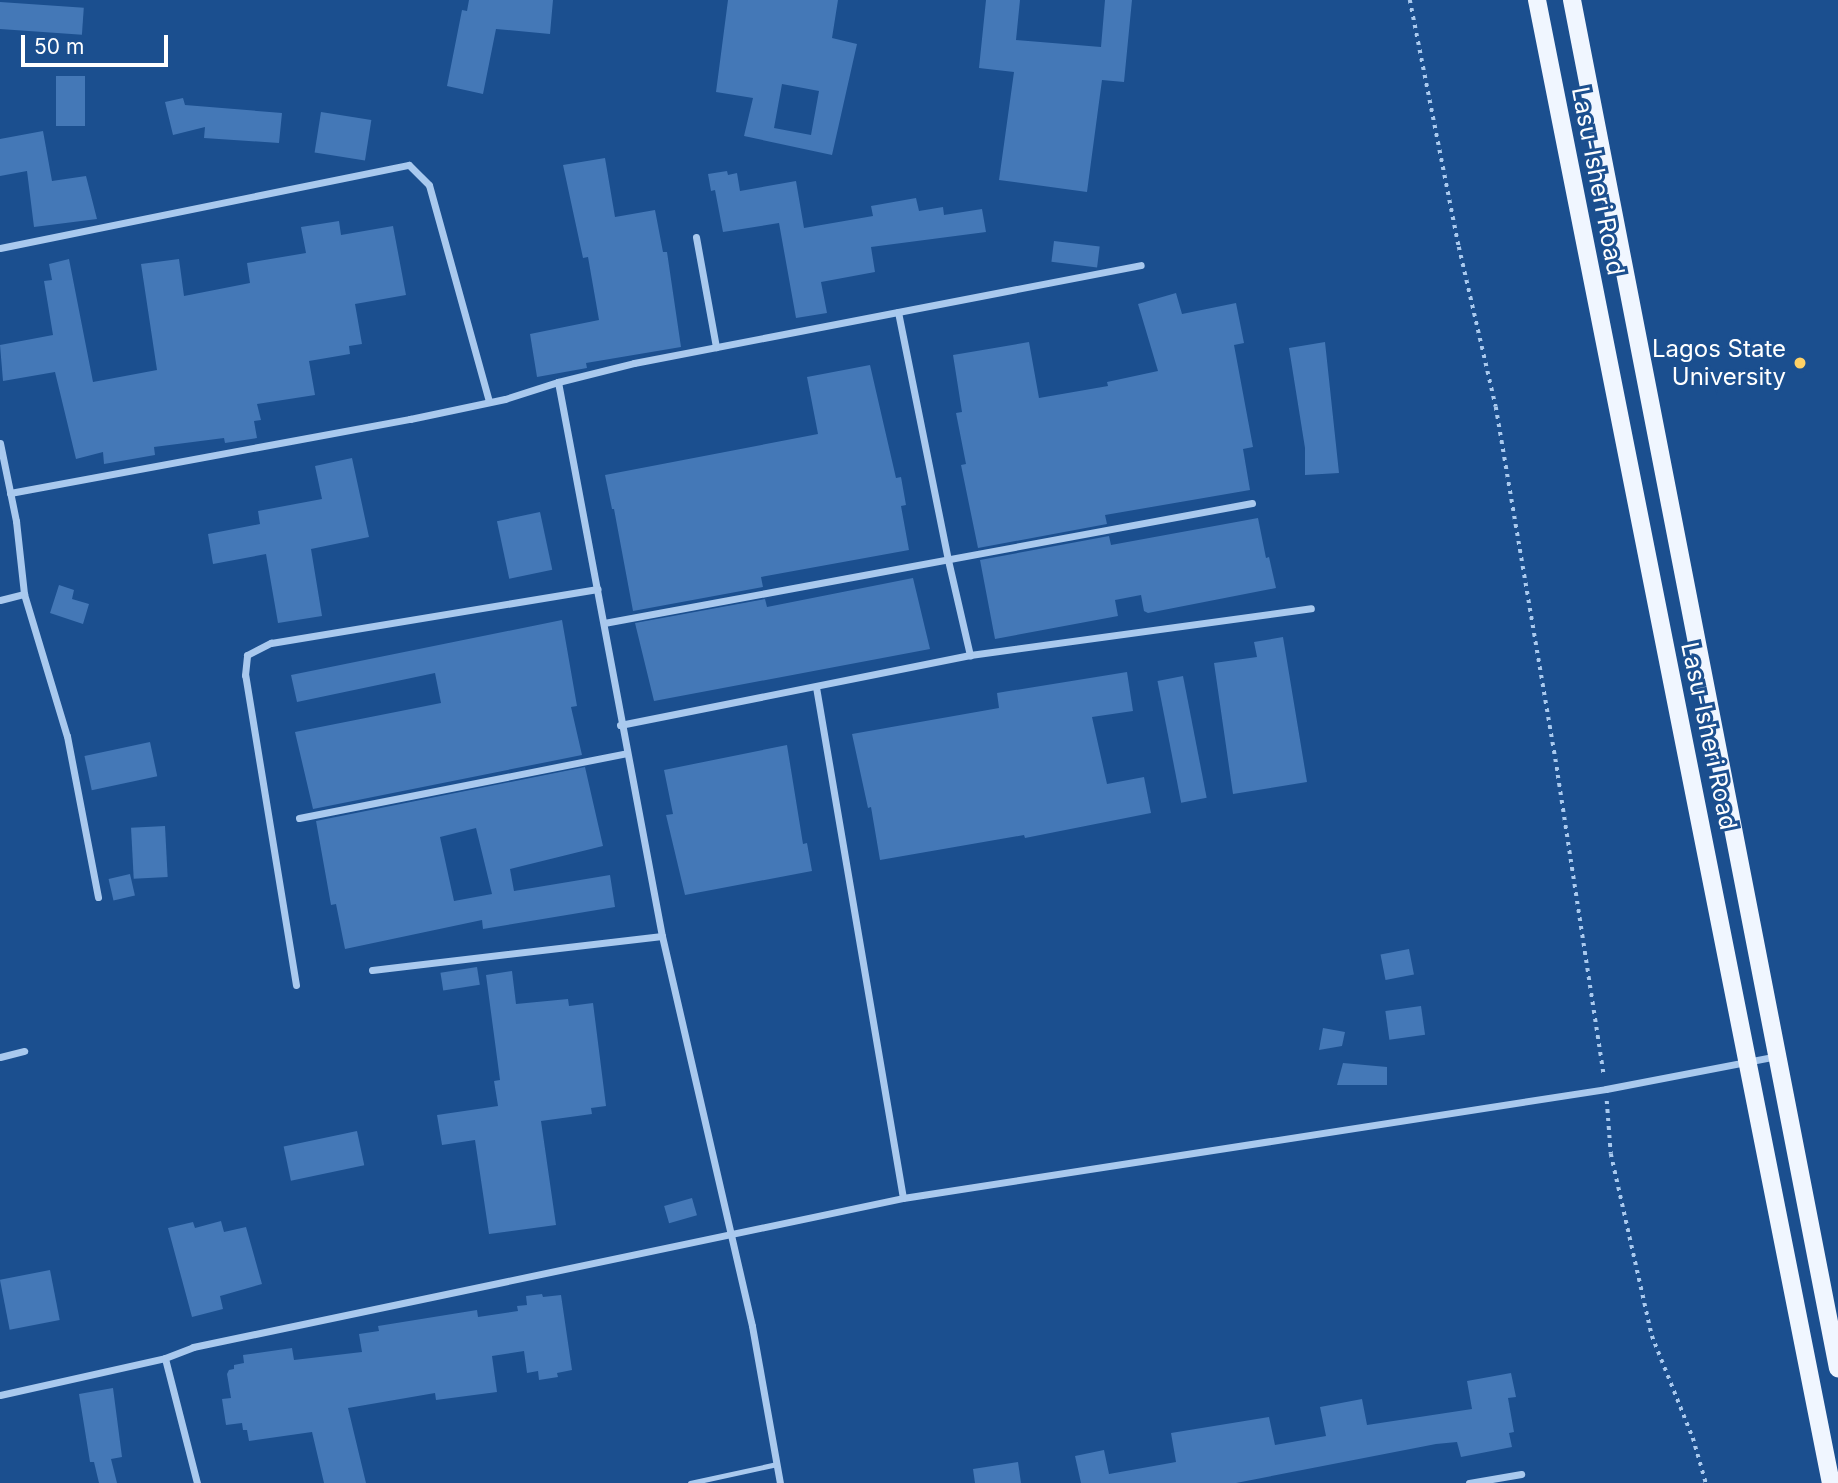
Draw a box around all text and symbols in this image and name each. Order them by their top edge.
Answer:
scale bar [24,21,172,65]
text: 50 m [34,34,84,59]
street label: Lasu-Isheri Road [1566,84,1630,278]
place label: Lagos State University [1652,335,1786,391]
marker: Lagos State University [1792,355,1808,371]
street label: Lasu-Isheri Road [1675,640,1743,832]

